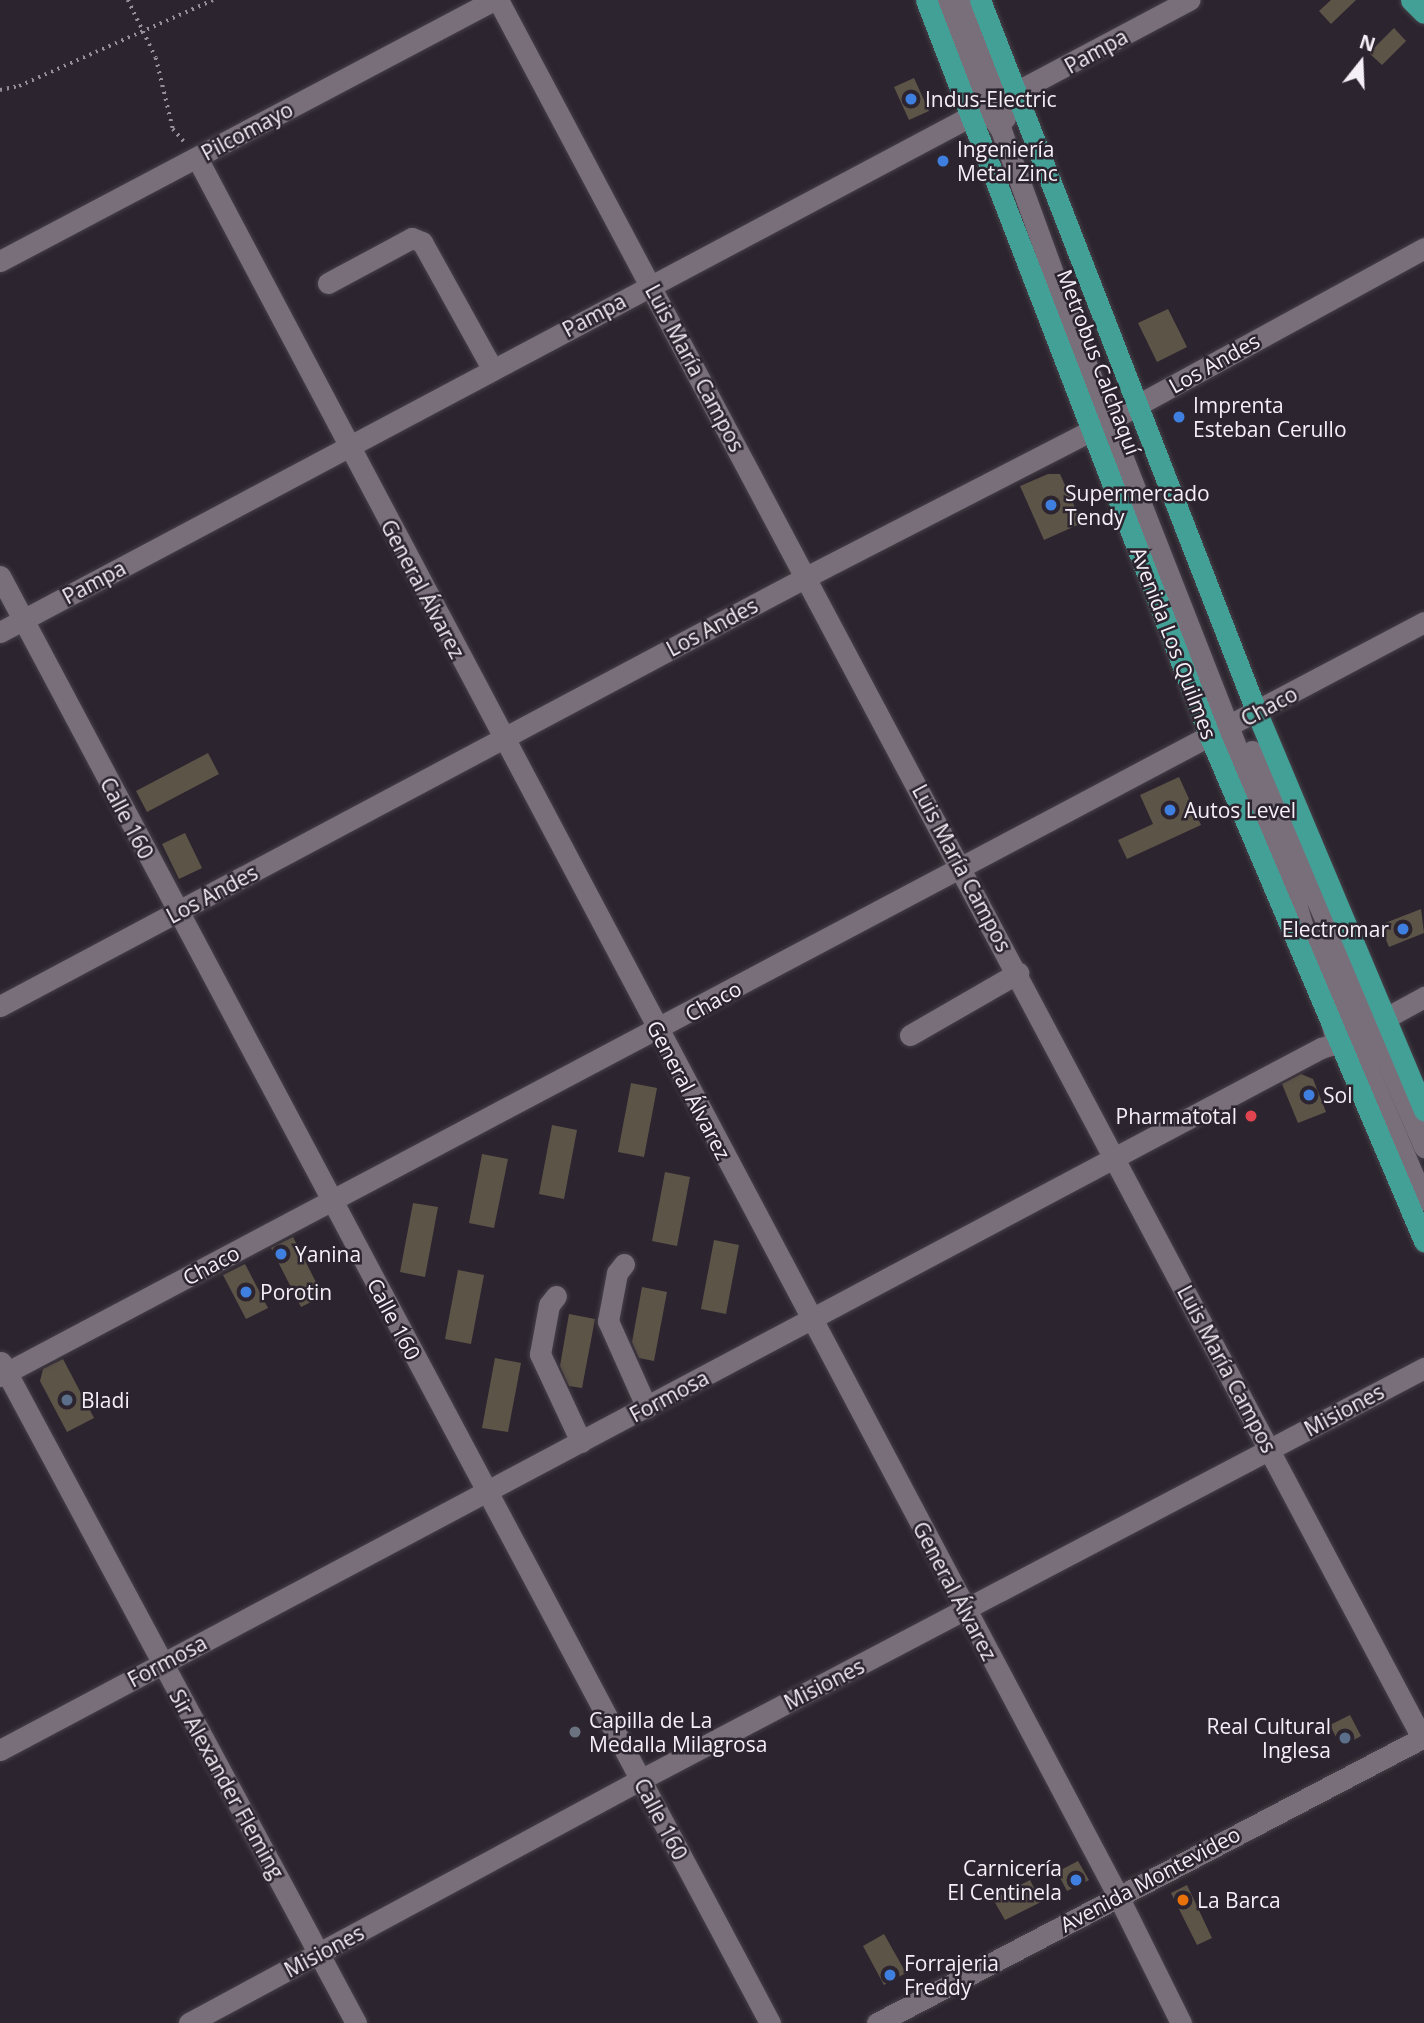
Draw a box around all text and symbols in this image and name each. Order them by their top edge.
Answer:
street label: Pampa [1060,23,1132,79]
north arrow [1326,28,1396,98]
text: N [1356,28,1379,58]
place label: Indus-Electric [925,86,1056,112]
marker: Indus-Electric [903,91,919,107]
street label: Pilcomayo [197,96,297,166]
place label: Ingeniería Metal Zinc [957,136,1058,186]
marker: Ingeniería Metal Zinc [935,153,951,169]
street label: Metrobus Calchaquí [1052,266,1146,458]
street label: Luis María Campos [640,280,750,456]
street label: Pampa [558,288,630,342]
street label: Los Andes [1164,328,1264,398]
place label: Imprenta Esteban Cerullo [1193,392,1347,442]
marker: Imprenta Esteban Cerullo [1171,409,1187,425]
place label: Supermercado Tendy [1065,480,1210,530]
marker: Supermercado Tendy [1043,497,1059,513]
street label: General Álvarez [376,515,470,663]
street label: Avenida Los Quilmes [1126,543,1222,743]
street label: Pampa [58,555,130,609]
street label: Los Andes [662,592,762,662]
street label: Chaco [1236,681,1302,731]
street label: Calle 160 [95,773,159,863]
street label: Luis María Campos [907,780,1017,956]
place label: Autos Level [1184,797,1296,823]
marker: Autos Level [1162,802,1178,818]
street label: Los Andes [162,859,262,929]
place label: Electromar [1282,916,1389,942]
marker: Electromar [1395,921,1411,937]
street label: Chaco [680,975,746,1027]
street label: General Álvarez [642,1016,736,1164]
place label: Sol [1323,1082,1352,1108]
marker: Sol [1301,1087,1317,1103]
place label: Pharmatotal [1116,1103,1237,1129]
marker: Pharmatotal [1243,1108,1259,1124]
street label: Chaco [178,1240,244,1290]
place label: Yanina [295,1241,361,1267]
marker: Yanina [273,1246,289,1262]
street label: Calle 160 [362,1274,426,1364]
place label: Porotin [260,1279,332,1305]
street label: Luis María Campos [1172,1281,1282,1457]
marker: Porotin [238,1284,254,1300]
street label: Formosa [625,1365,713,1427]
street label: Misiones [1300,1378,1388,1442]
place label: Bladi [81,1387,130,1413]
marker: Bladi [59,1392,75,1408]
street label: General Álvarez [908,1517,1002,1665]
street label: Formosa [123,1630,211,1692]
street label: Misiones [780,1653,868,1715]
street label: Sir Alexander Fleming [164,1685,290,1883]
place label: Capilla de La Medalla Milagrosa [589,1707,767,1757]
place label: Real Cultural Inglesa [1206,1713,1331,1763]
marker: Capilla de La Medalla Milagrosa [567,1724,583,1740]
marker: Real Cultural Inglesa [1337,1730,1353,1746]
street label: Calle 160 [629,1774,693,1864]
street label: Avenida Montevideo [1056,1821,1244,1937]
place label: Carnicería El Centinela [947,1855,1062,1905]
marker: Carnicería El Centinela [1068,1872,1084,1888]
place label: La Barca [1197,1887,1281,1913]
marker: La Barca [1175,1892,1191,1908]
street label: Misiones [280,1919,368,1983]
place label: Forrajeria Freddy [904,1950,999,2000]
marker: Forrajeria Freddy [882,1967,898,1983]

